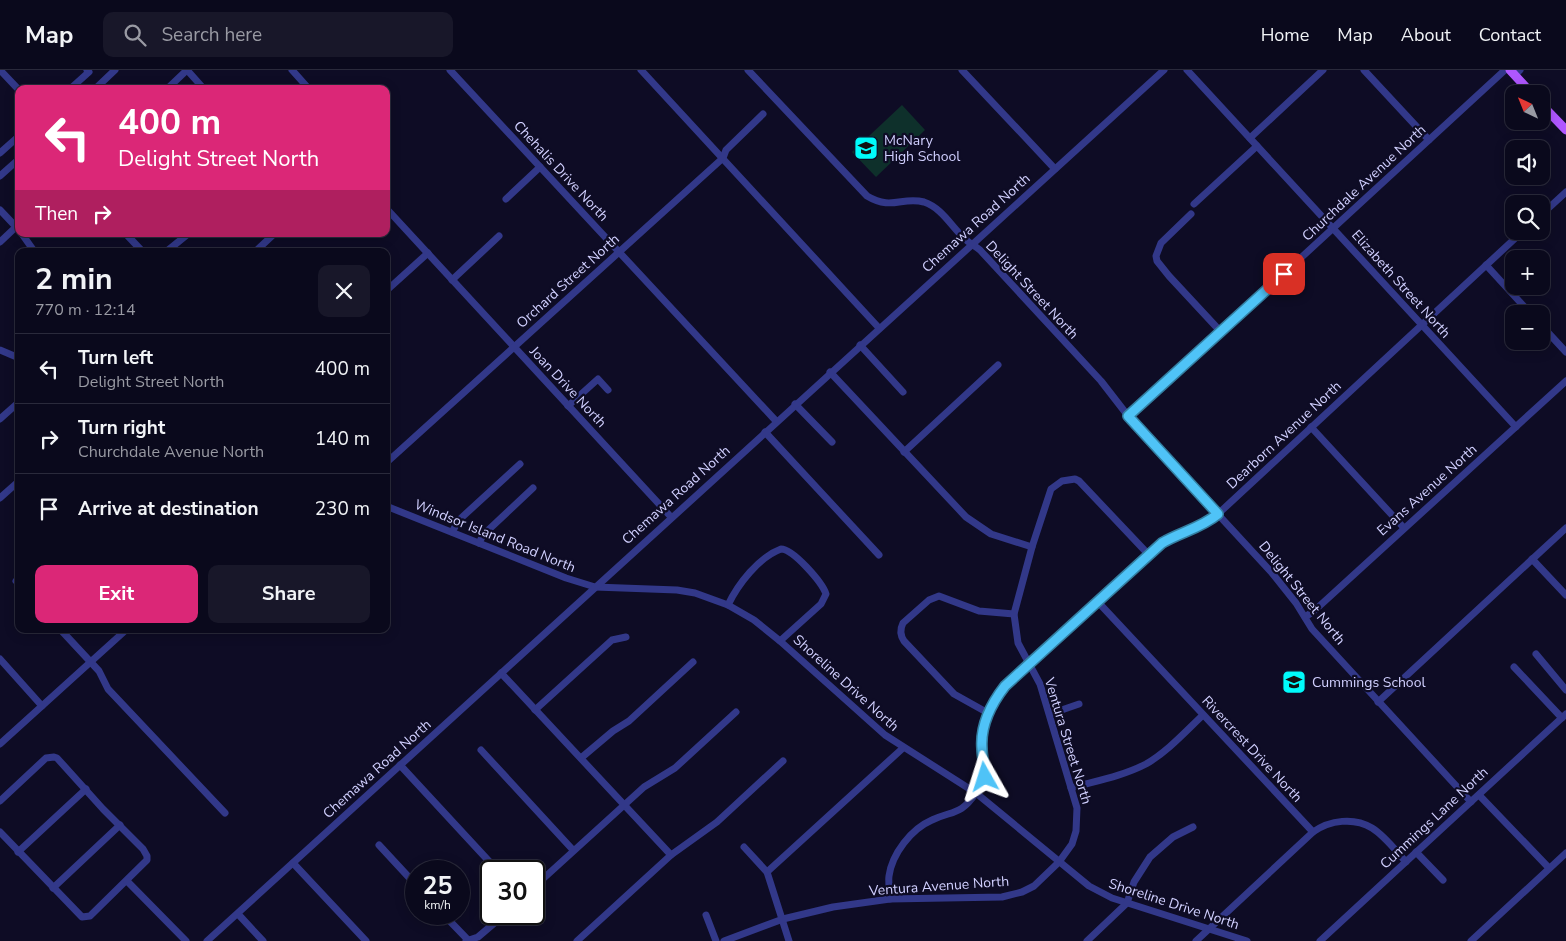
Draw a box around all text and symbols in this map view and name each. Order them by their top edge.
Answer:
search box [103,12,453,57]
text: Map [25,19,73,51]
icon: search [121,21,149,49]
text: Search here [161,22,262,48]
text: Home [1261,23,1309,47]
text: Map [1337,23,1373,47]
text: About [1401,23,1451,47]
text: Contact [1479,23,1541,47]
north arrow [1505,85,1550,130]
map controls [1505,85,1550,350]
text: 400 m [118,99,221,146]
icon: left [35,105,100,170]
street label: Chehalis Drive North [509,117,613,225]
street label: Churchdale Avenue North [1298,120,1430,246]
place label: McNary High School [884,131,961,166]
school or university icon: McNary High School [853,135,879,161]
button: sound [1505,140,1550,185]
text: Delight Street North [118,144,319,174]
street label: Chemawa Road North [918,169,1034,277]
button: search [1505,195,1550,240]
icon: right [88,200,116,228]
text: Then [35,201,78,227]
street label: Elizabeth Street North [1347,226,1455,342]
street label: Orchard Street North [512,230,624,332]
street label: Delight Street North [981,237,1083,343]
button: + [1505,250,1550,295]
pin [1263,253,1305,295]
text: 2 min [35,259,113,300]
icon: arrive [1270,260,1298,288]
button: close [318,265,370,317]
text: 770 m · 12:14 [35,299,136,321]
button: − [1505,305,1550,350]
street label: Joan Drive North [525,342,611,432]
text: Turn left [78,345,153,371]
icon: left [35,355,63,383]
text: 400 m [315,356,370,382]
text: Delight Street North [78,371,224,393]
street label: Dearborn Avenue North [1223,377,1345,493]
text: Turn right [78,415,165,441]
icon: right [35,425,63,453]
text: 140 m [315,426,370,452]
street label: Evans Avenue North [1373,440,1481,540]
text: Churchdale Avenue North [78,441,264,463]
street label: Chemawa Road North [618,441,734,549]
icon: arrive [35,495,63,523]
street label: Windsor Island Road North [412,495,578,577]
text: Arrive at destination [78,496,259,522]
text: 230 m [315,496,370,522]
street label: Delight Street North [1254,537,1350,649]
button: Exit [35,565,198,623]
button: Share [208,565,370,623]
street label: Shoreline Drive North [789,630,903,736]
school or university icon: Cummings School [1281,669,1307,695]
place label: Cummings School [1312,673,1426,692]
street label: Ventura Street North [1039,675,1096,806]
street label: Rivercrest Drive North [1198,692,1306,806]
street label: Chemawa Road North [319,715,435,823]
position arrow [958,750,1010,802]
street label: Cummings Lane North [1376,763,1492,873]
speed limit sign: 30 [480,860,545,925]
text: 25 [422,869,453,903]
street label: Ventura Avenue North [867,872,1010,900]
street label: Shoreline Drive North [1106,874,1242,934]
text: km/h [424,897,451,913]

